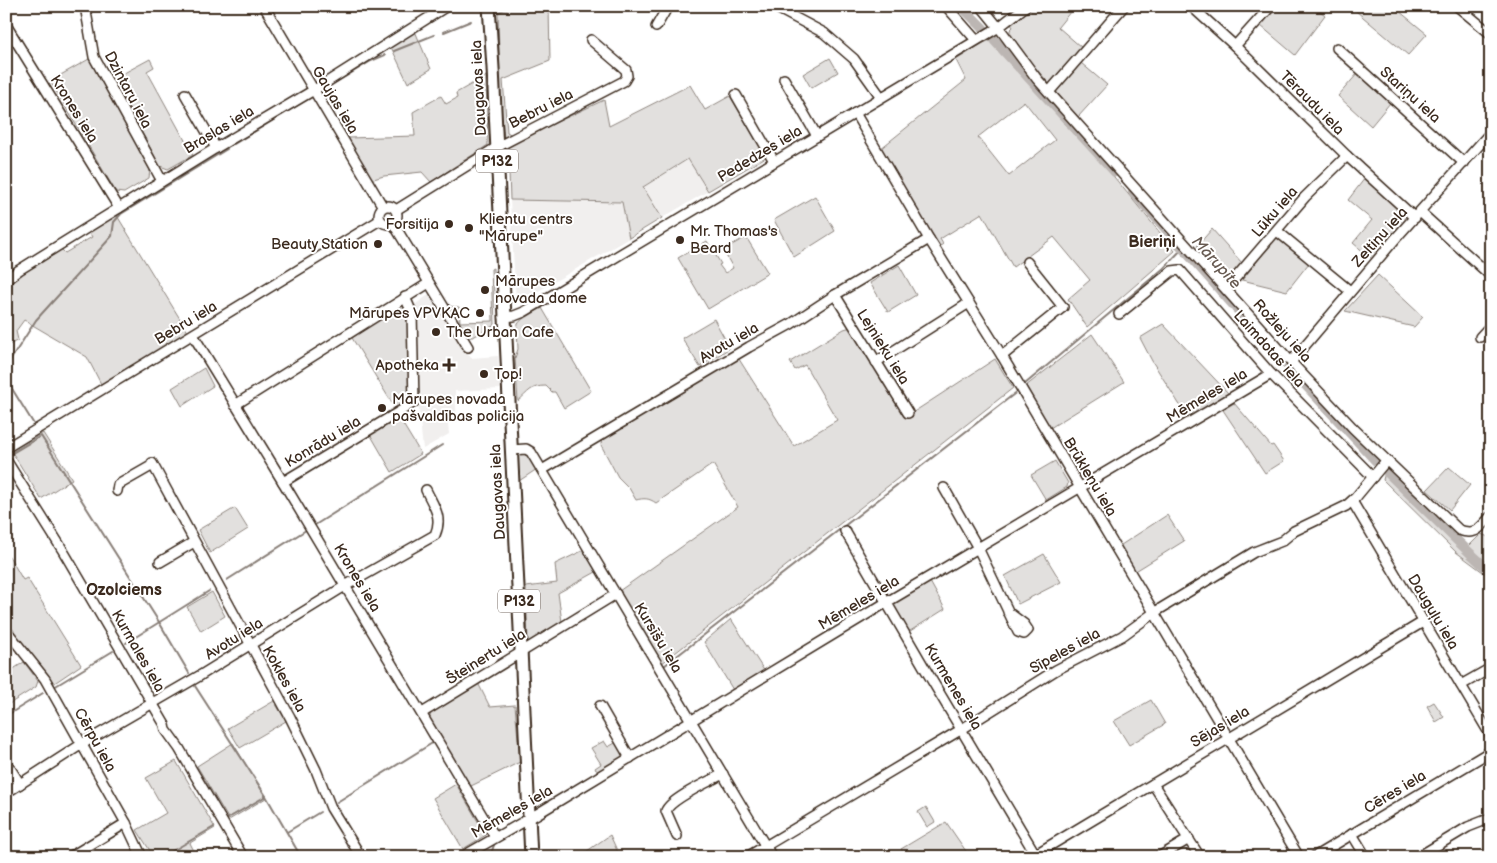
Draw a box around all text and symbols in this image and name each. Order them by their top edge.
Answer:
street label: Daugavas iela [467,40,491,136]
street label: Dzintaru iela [100,48,156,132]
street label: Gaujas iela [307,63,363,137]
street label: Stariņu iela [1376,63,1444,127]
street label: Tēraudu iela [1276,67,1348,139]
street label: Krones iela [46,72,102,146]
street label: Bebru iela [506,85,576,133]
street label: Braslas iela [180,102,258,158]
street label: Pededzes iela [714,121,806,187]
road number: P132 [476,150,518,172]
street label: Lūku iela [1248,183,1302,241]
street label: Zeltiņu iela [1347,203,1412,272]
place label: Klientu centrs "Mārupe" [479,210,573,246]
place label: Forsitija [385,215,439,234]
marker: Forsitija [443,218,455,230]
marker: Klientu centrs "Mārupe" [463,222,475,234]
place label: Mr. Thomas's Beard [690,222,778,258]
district label: Bieriņi [1128,233,1176,252]
water label: Mārupīte [1187,233,1245,293]
marker: Mr. Thomas's Beard [674,234,686,246]
place label: Beauty Station [271,235,368,254]
marker: Beauty Station [372,238,384,250]
place label: Mārupes novada dome [495,272,587,308]
marker: Mārupes novada dome [479,284,491,296]
street label: Rožleju iela [1249,295,1315,367]
street label: Bebru iela [151,297,221,349]
place label: Mārupes VPVKAC [349,304,470,323]
street label: Lejnieku iela [852,306,914,388]
street label: Laimdotas iela [1229,306,1309,392]
marker: Mārupes VPVKAC [474,307,486,319]
street label: Avotu iela [696,318,762,368]
place label: The Urban Cafe [446,323,554,342]
marker: The Urban Cafe [430,326,442,338]
place label: Apotheka [375,356,439,375]
marker: Apotheka [443,359,455,371]
street label: Mēmeles iela [1163,364,1251,428]
place label: Top! [494,365,522,384]
marker: Top! [478,368,490,380]
place label: Mārupes novada pašvaldības policija [392,390,524,426]
marker: Mārupes novada pašvaldības policija [376,402,388,414]
street label: Konrādu iela [282,412,364,472]
street label: Brūkleņu iela [1059,434,1121,520]
street label: Daugavas iela [486,444,510,540]
street label: Krones iela [329,540,385,616]
street label: Mēmeles iela [815,571,903,635]
street label: Dauguļu iela [1403,571,1463,653]
district label: Ozolciems [86,581,162,600]
road number: P132 [498,590,540,612]
street label: Kursīšu iela [630,599,686,677]
street label: Kurmales iela [107,607,169,695]
street label: Avotu iela [201,614,267,664]
street label: Sīpeles iela [1026,624,1104,678]
street label: Šteinertu iela [443,625,529,689]
street label: Kurmenes iela [920,640,986,734]
street label: Kokles iela [258,642,310,716]
street label: Sējas iela [1187,702,1253,752]
street label: Cērpu iela [70,705,120,775]
street label: Cēres iela [1360,766,1430,818]
street label: Mēmeles iela [468,781,556,843]

